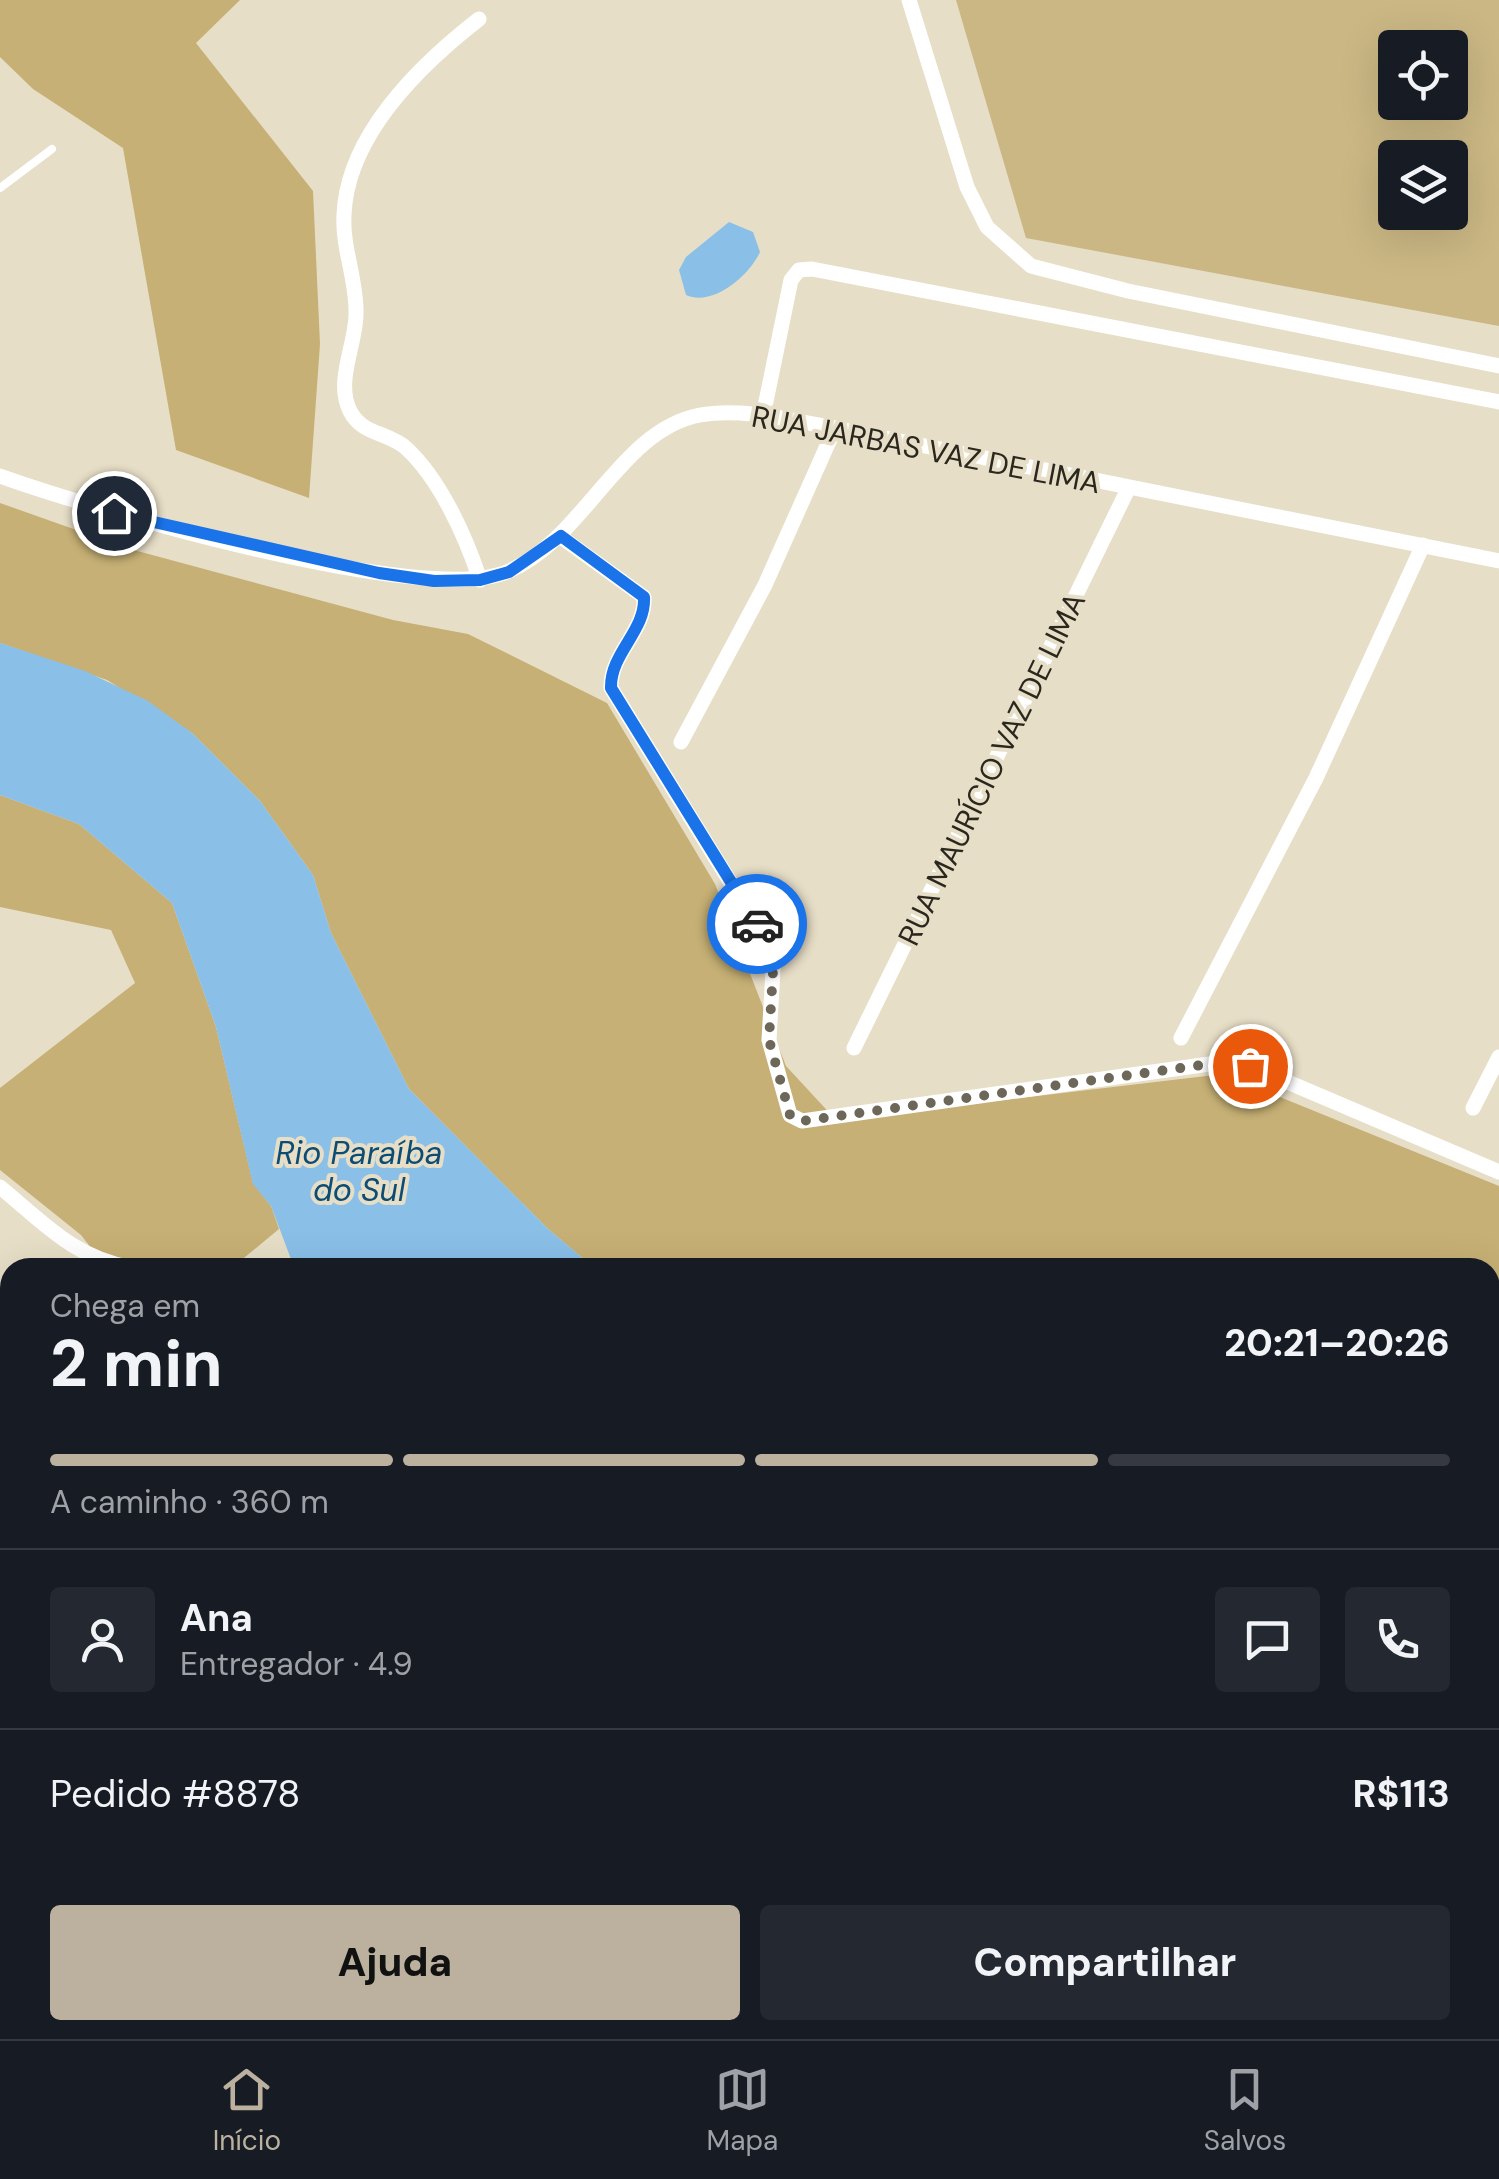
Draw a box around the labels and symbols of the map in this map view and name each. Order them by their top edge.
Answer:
street label: RUA JARBAS VAZ DE LIMA [749,397,1104,502]
pin [72,471,157,556]
street label: RUA MAURÍCIO VAZ DE LIMA [889,586,1094,952]
courier [707,874,807,974]
pin [1208,1024,1293,1109]
water label: Rio Paraíba do Sul [276,1132,442,1211]

